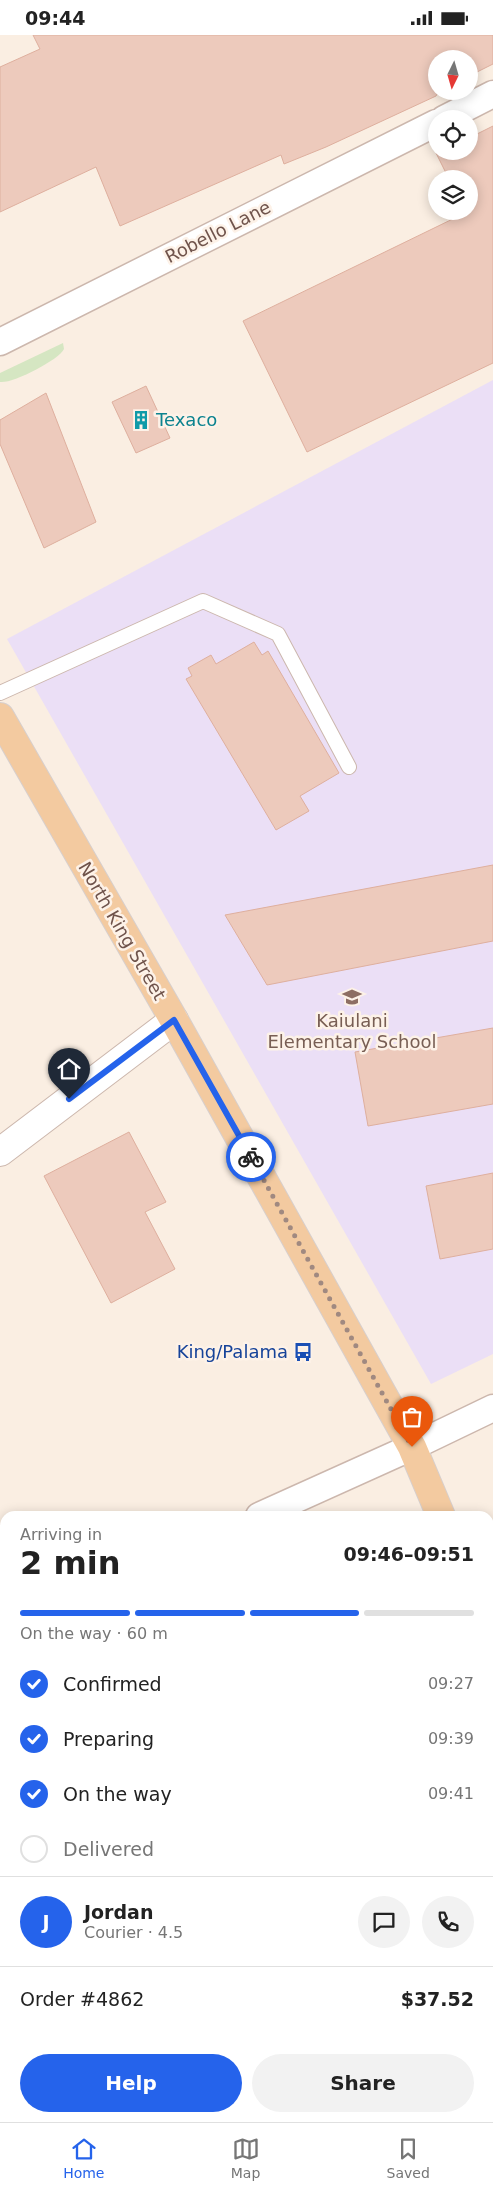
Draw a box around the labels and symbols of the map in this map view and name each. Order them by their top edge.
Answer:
north arrow [428,50,478,100]
street label: Robello Lane [162,196,274,267]
building icon: Texaco [130,409,152,431]
place label: Texaco [155,409,217,430]
street label: North King Street [74,858,171,1004]
school or university icon: Kaiulani Elementary School [341,986,363,1008]
place label: Kaiulani Elementary School [267,1010,437,1052]
pin [48,1048,90,1099]
courier [226,1132,276,1182]
place label: King/Palama [177,1341,288,1362]
bus stop icon: King/Palama [292,1341,314,1363]
pin [391,1396,433,1447]

